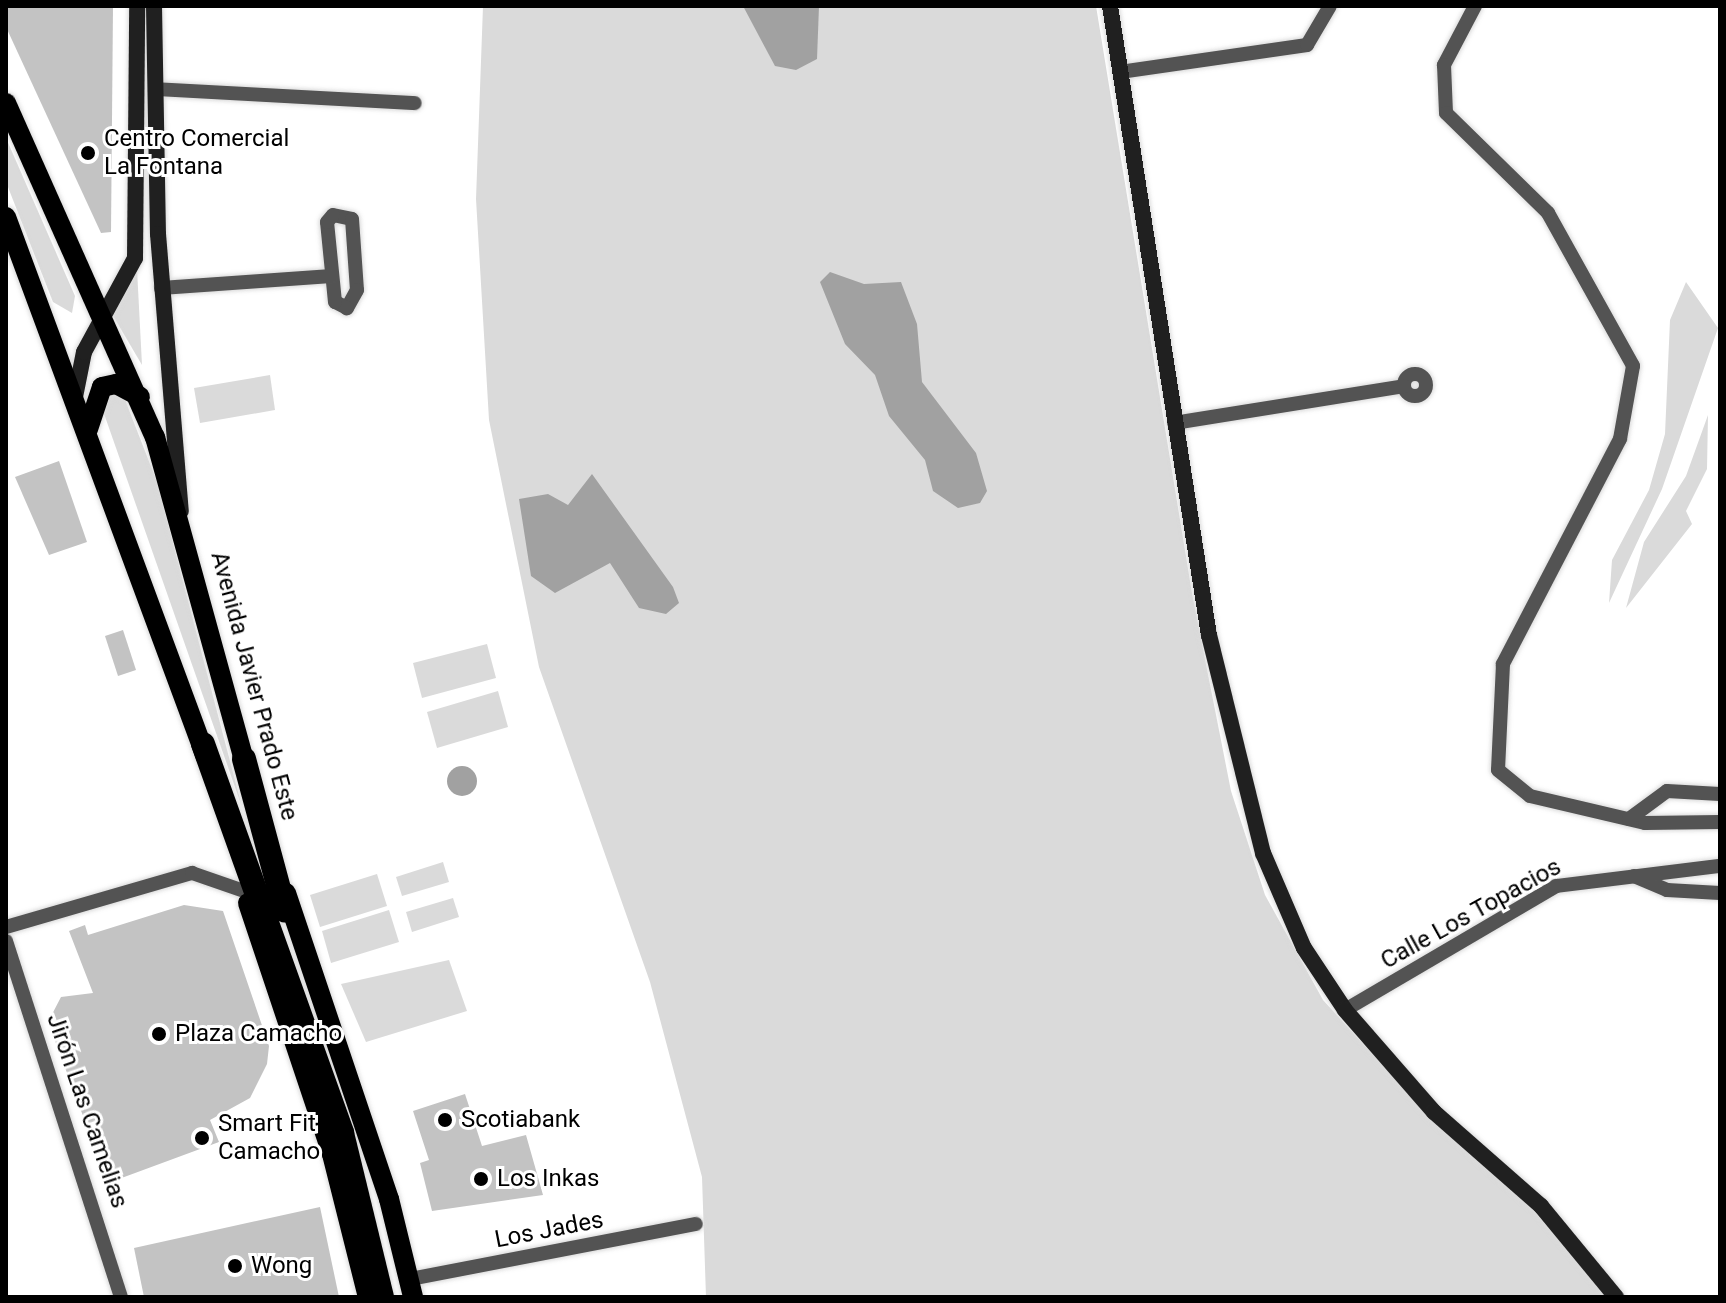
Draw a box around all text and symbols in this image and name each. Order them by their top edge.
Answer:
place label: Centro Comercial La Fontana [104,125,289,181]
marker: Centro Comercial La Fontana [79,144,97,162]
street label: Avenida Javier Prado Este [204,549,304,823]
street label: Calle Los Topacios [1376,852,1566,976]
street label: Jirón Las Camelias [40,1010,134,1212]
place label: Plaza Camacho [175,1020,342,1048]
marker: Plaza Camacho [150,1025,168,1043]
place label: Scotiabank [461,1106,580,1134]
place label: Smart Fit Camacho [218,1110,320,1166]
marker: Scotiabank [436,1111,454,1129]
marker: Smart Fit Camacho [193,1129,211,1147]
place label: Los Inkas [497,1165,599,1193]
marker: Los Inkas [472,1170,490,1188]
street label: Los Jades [492,1205,606,1255]
place label: Wong [251,1252,312,1280]
marker: Wong [226,1257,244,1275]

